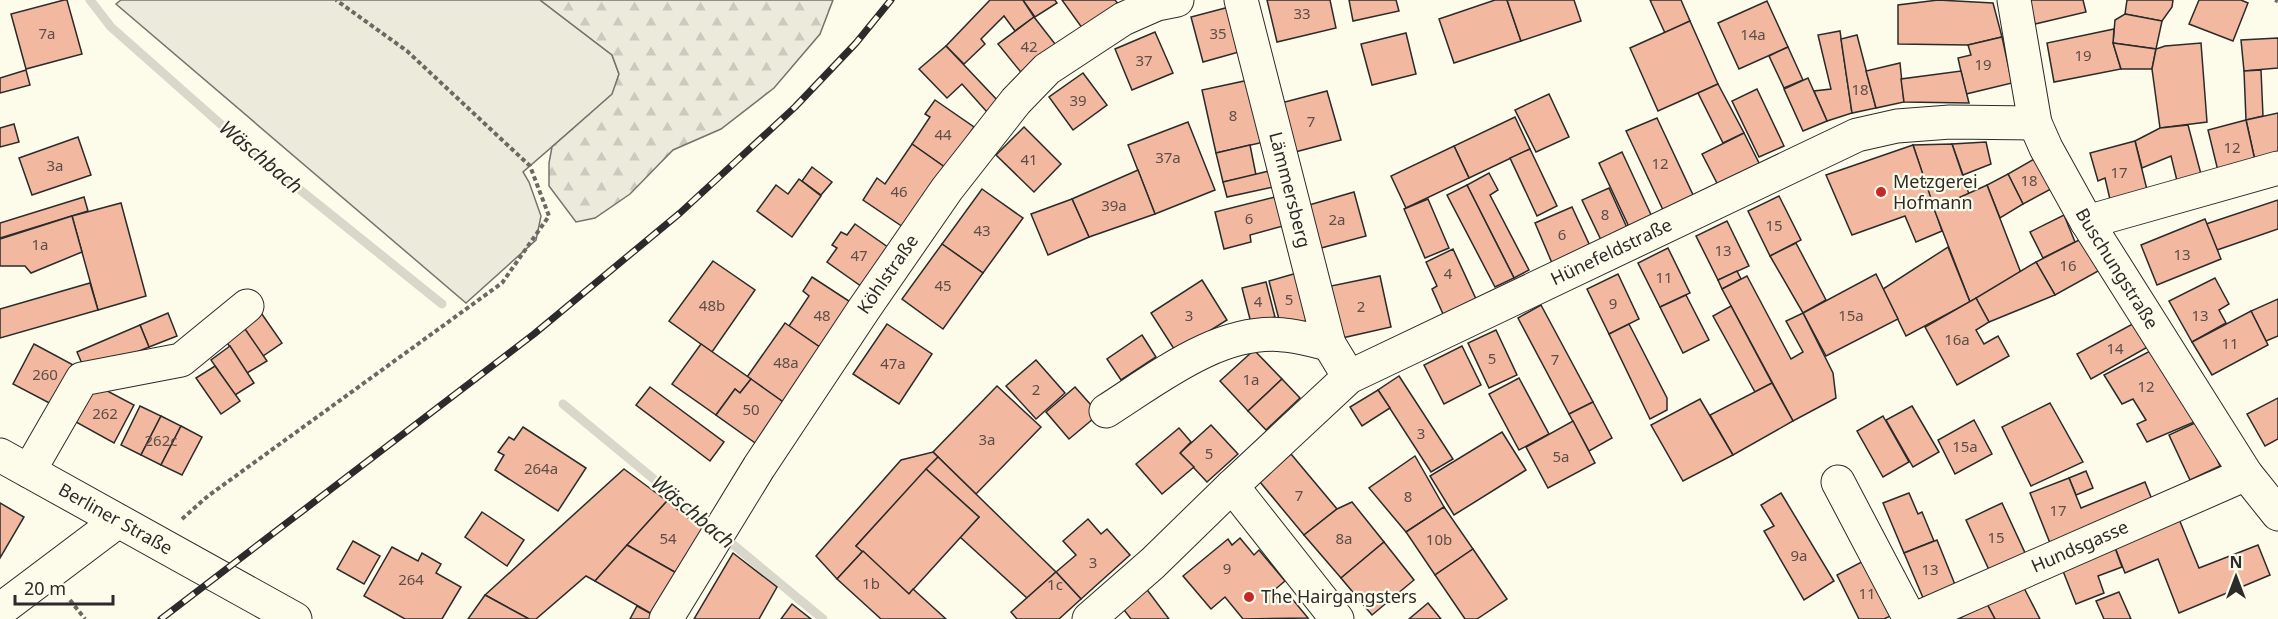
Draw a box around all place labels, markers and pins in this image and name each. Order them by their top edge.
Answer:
place label: Metzgerei Hofmann [1893,169,1978,214]
marker: Metzgerei Hofmann [1874,185,1888,199]
place label: The Hairgangsters [1261,584,1417,608]
marker: The Hairgangsters [1242,590,1256,604]

